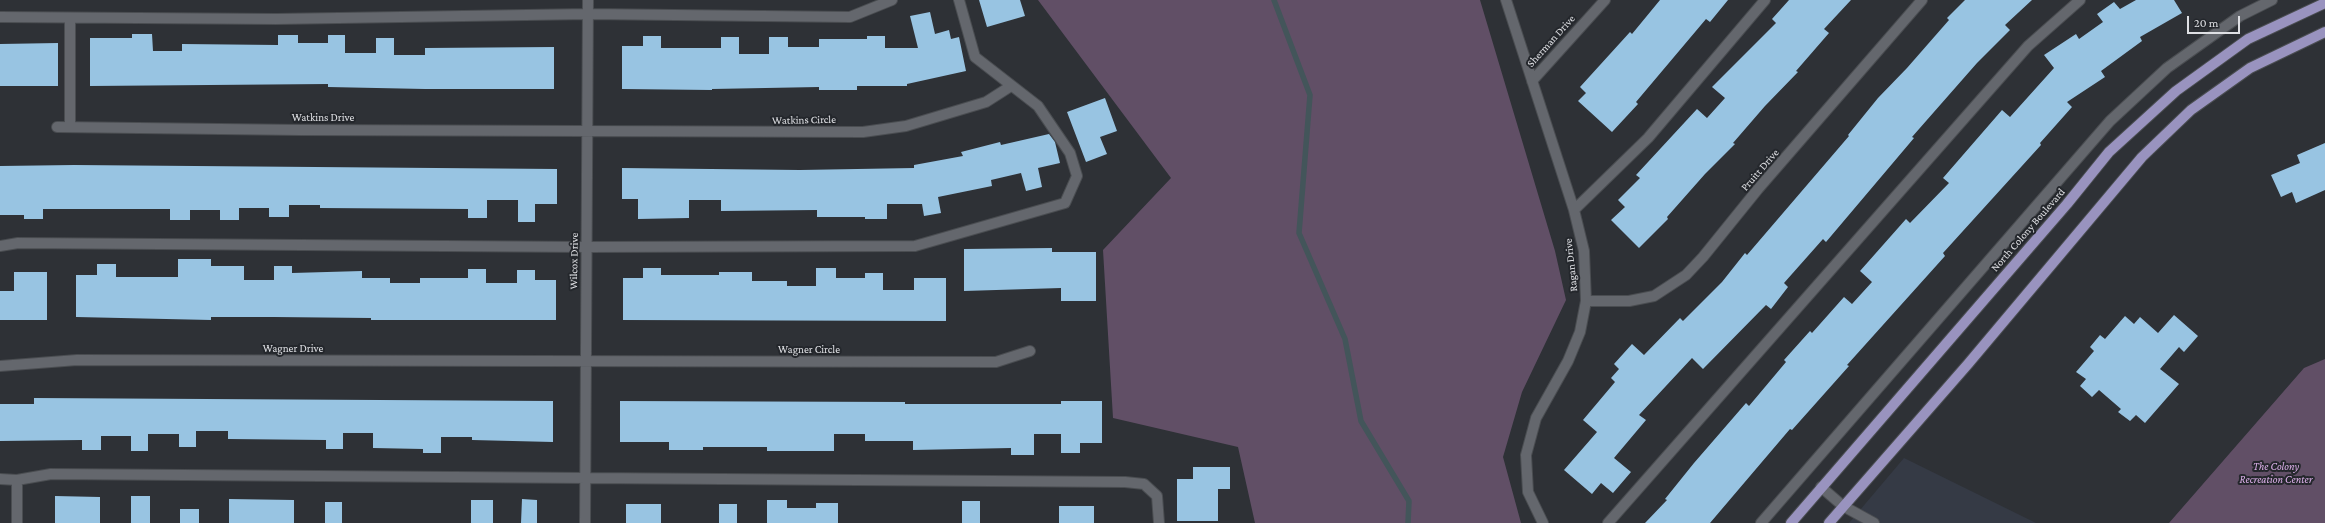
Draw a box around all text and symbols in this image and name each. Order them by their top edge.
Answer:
scale bar [2189,8,2242,34]
street label: Sherman Drive [1524,12,1578,70]
text: 20 m [2194,16,2218,30]
street label: Watkins Drive [292,111,354,125]
street label: Watkins Circle [772,113,836,127]
street label: Pruitt Drive [1738,146,1782,194]
street label: North Colony Boulevard [1988,186,2068,274]
street label: Wilcox Drive [567,233,581,289]
street label: Ragan Drive [1562,238,1580,292]
street label: Wagner Drive [263,342,323,356]
street label: Wagner Circle [778,343,840,357]
park label: The Colony Recreation Center [2240,460,2312,486]

